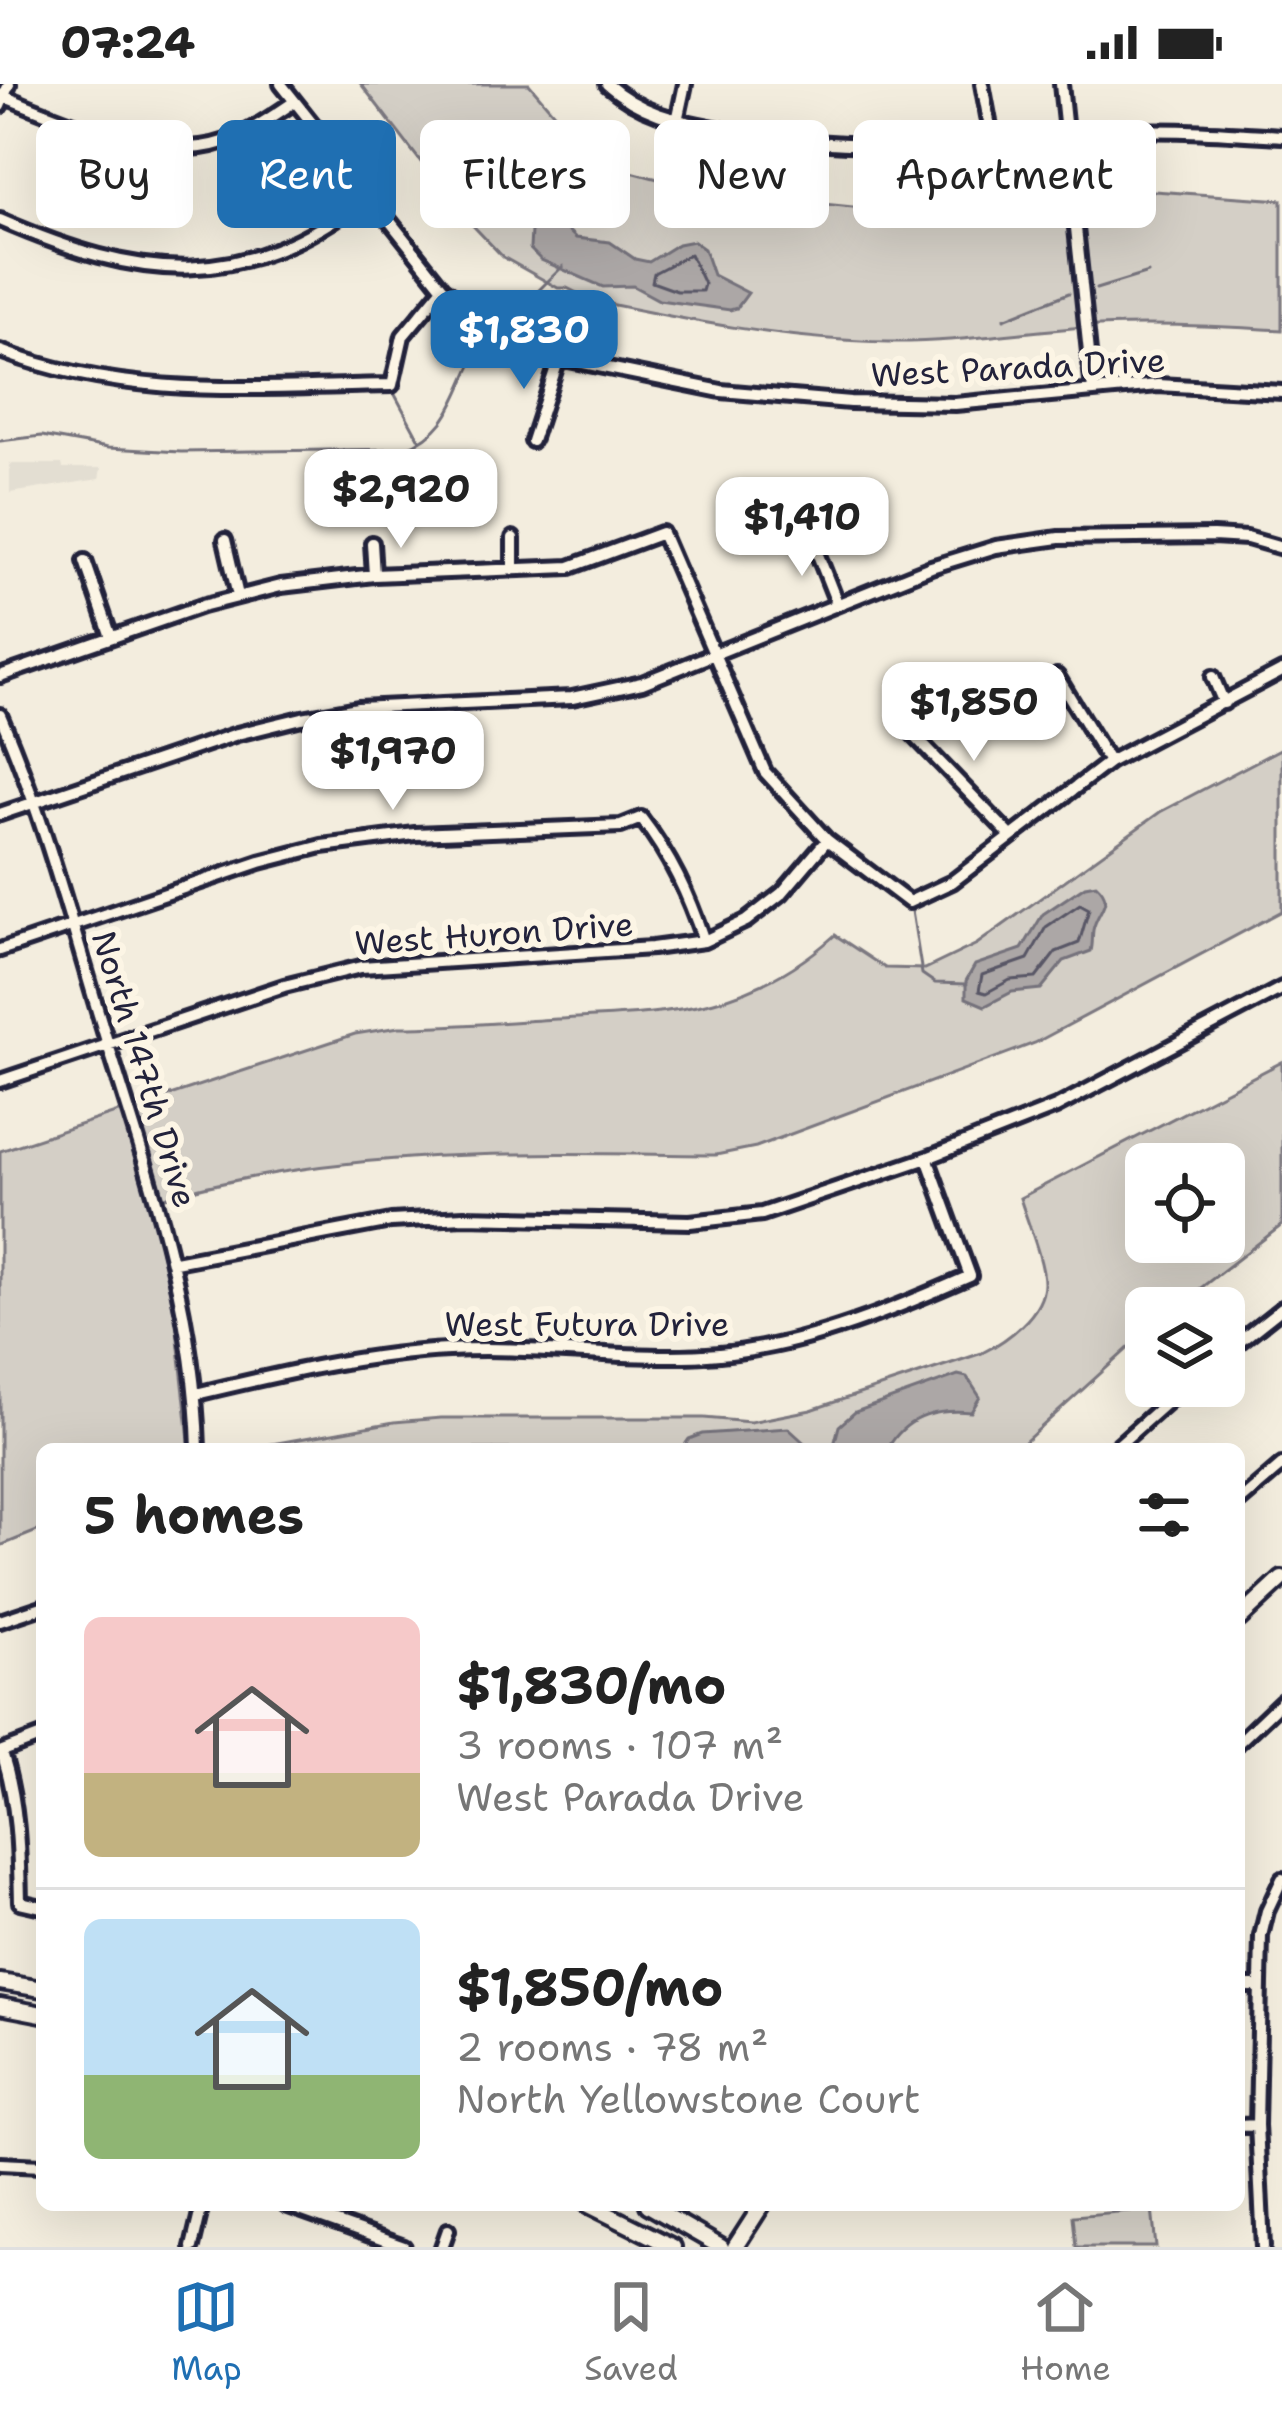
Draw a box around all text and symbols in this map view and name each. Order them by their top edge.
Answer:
text: 07:24 [60,12,195,72]
chip: Buy [36,120,193,228]
chip: Rent [217,120,396,228]
chip: Filters [420,120,630,228]
chip: New [654,120,829,228]
chip: Apartment [853,120,1156,228]
pin: $1,830 [426,290,622,392]
text: $1,830 [458,303,590,355]
street label: West Parada Drive [870,337,1166,398]
pin: $2,920 [303,449,499,551]
text: $2,920 [331,462,471,514]
pin: $1,410 [704,477,900,579]
text: $1,410 [743,490,861,542]
pin: $1,850 [876,662,1072,764]
text: $1,850 [909,675,1039,727]
pin: $1,970 [295,711,491,813]
text: $1,970 [329,724,457,776]
street label: West Huron Drive [353,901,635,966]
street label: North 147th Drive [81,925,208,1213]
map controls [1125,1143,1245,1407]
button: locate [1125,1143,1245,1263]
button: layers [1125,1287,1245,1407]
street label: West Futura Drive [445,1302,729,1347]
text: 5 homes [84,1481,304,1549]
icon: filters [1131,1482,1197,1548]
text: $1,830/mo [456,1651,726,1719]
icon: home [180,1665,324,1809]
text: 3 rooms · 107 m² [456,1719,783,1771]
text: West Parada Drive [456,1771,805,1823]
text: $1,850/mo [456,1953,723,2021]
icon: home [180,1967,324,2111]
text: 2 rooms · 78 m² [456,2021,768,2073]
text: North Yellowstone Court [456,2073,921,2125]
tab: Map [171,2274,242,2391]
tab: Saved [584,2274,678,2391]
tab: Home [1020,2274,1111,2391]

